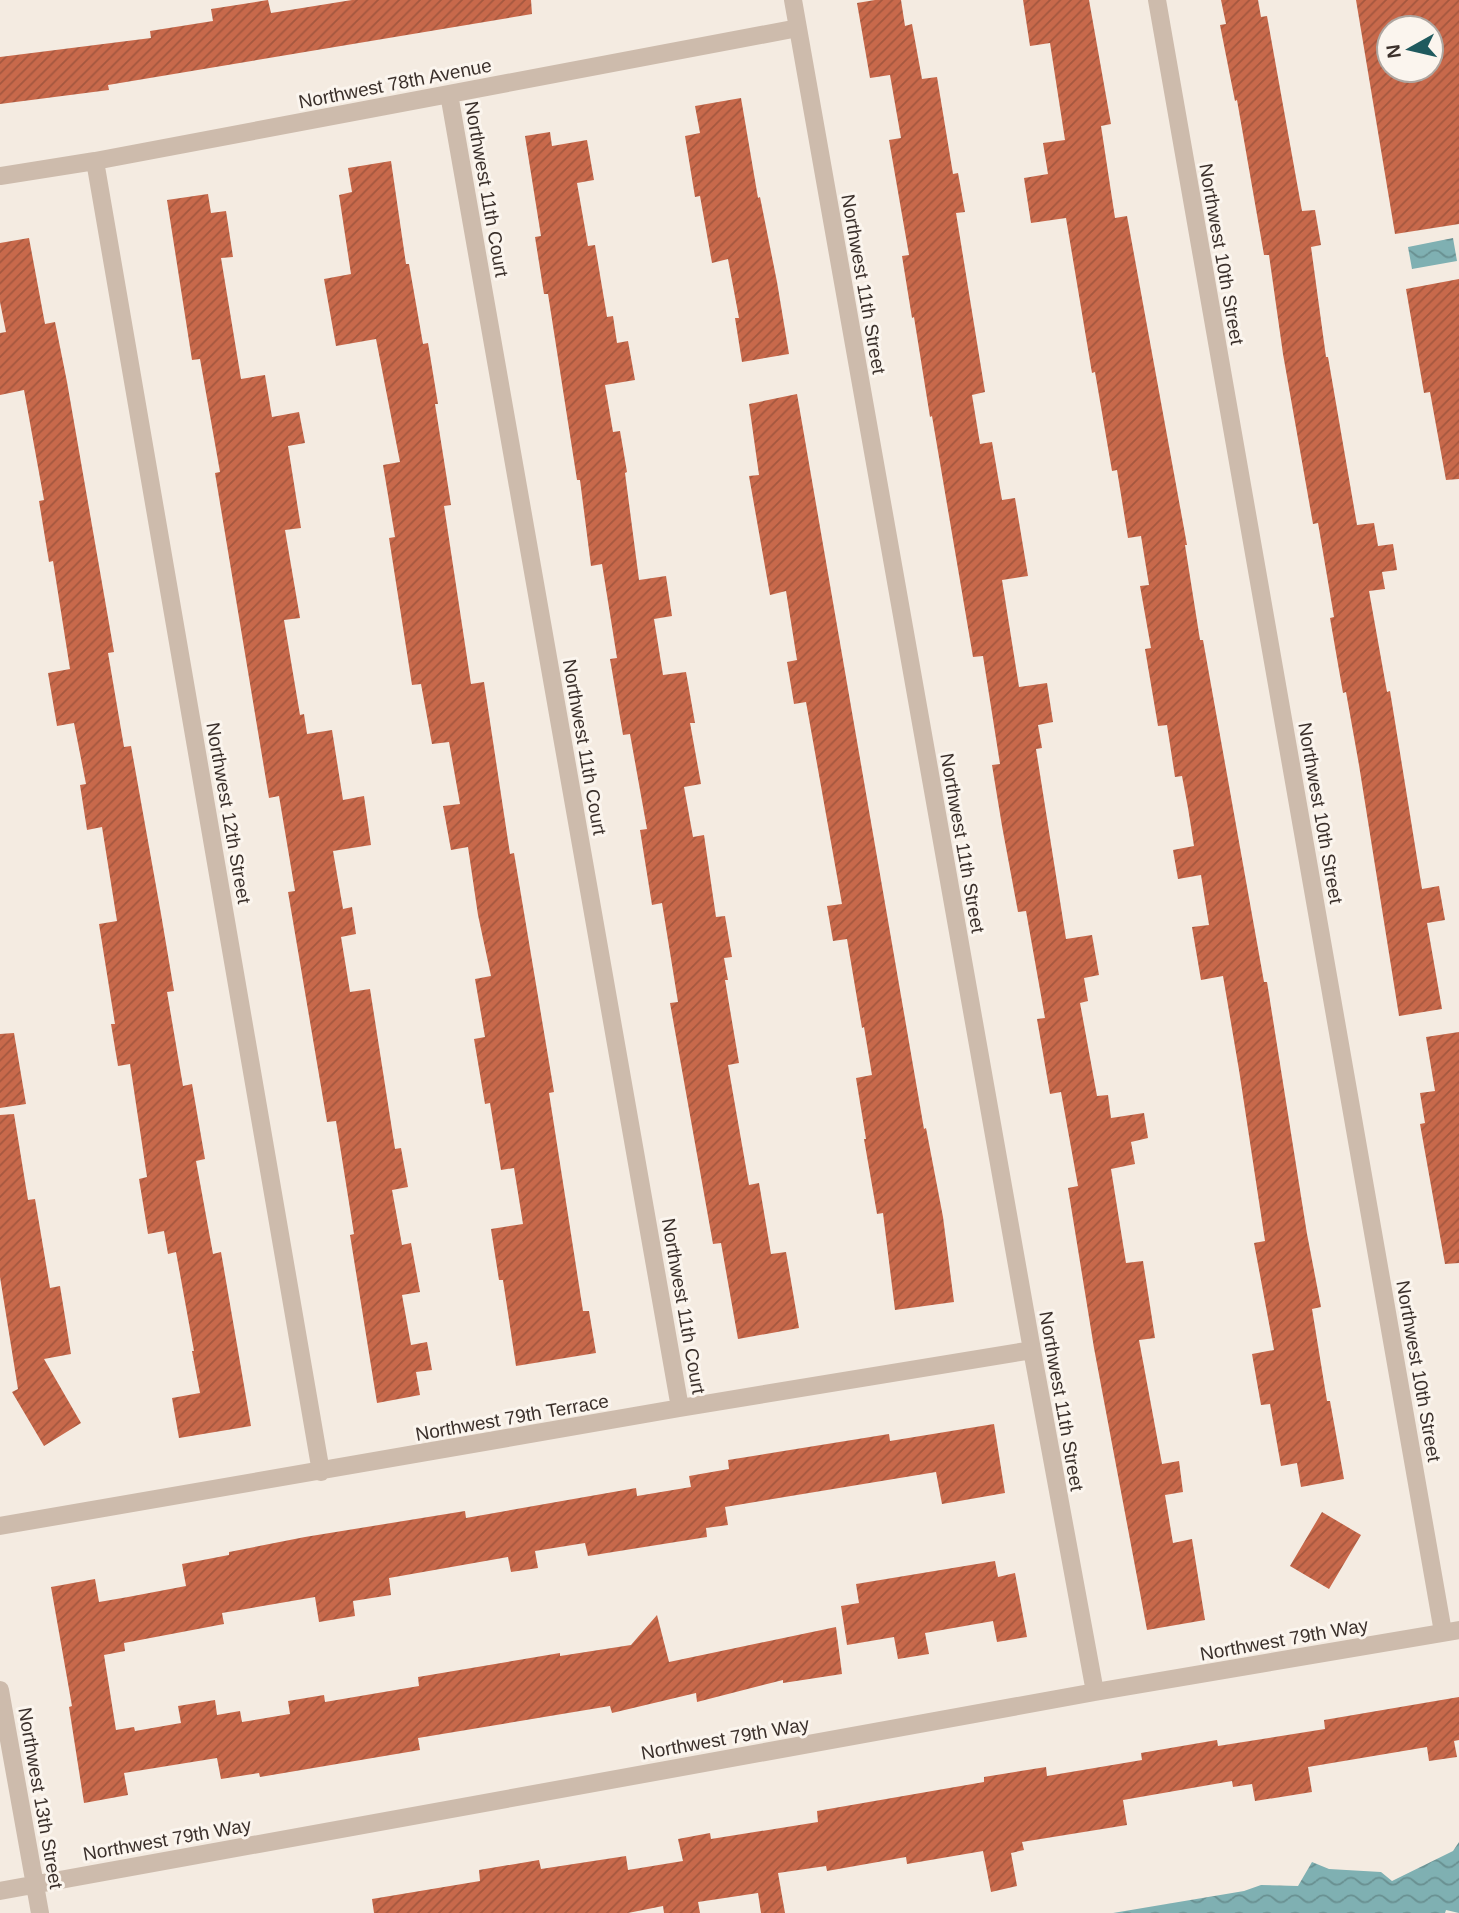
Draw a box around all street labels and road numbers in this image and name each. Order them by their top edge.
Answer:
street label: Northwest 78th Avenue [297,54,493,113]
street label: Northwest 11th Court [461,100,512,279]
street label: Northwest 10th Street [1195,162,1248,347]
street label: Northwest 11th Street [837,192,890,376]
street label: Northwest 11th Court [559,658,610,837]
street label: Northwest 12th Street [202,721,255,906]
street label: Northwest 10th Street [1294,721,1347,906]
street label: Northwest 11th Street [936,751,989,935]
street label: Northwest 11th Court [658,1217,709,1396]
street label: Northwest 10th Street [1392,1279,1445,1464]
street label: Northwest 11th Street [1035,1309,1088,1493]
street label: Northwest 79th Terrace [414,1390,610,1445]
street label: Northwest 79th Way [1198,1614,1370,1665]
street label: Northwest 13th Street [14,1706,67,1891]
street label: Northwest 79th Way [639,1713,811,1764]
street label: Northwest 79th Way [81,1814,253,1865]

